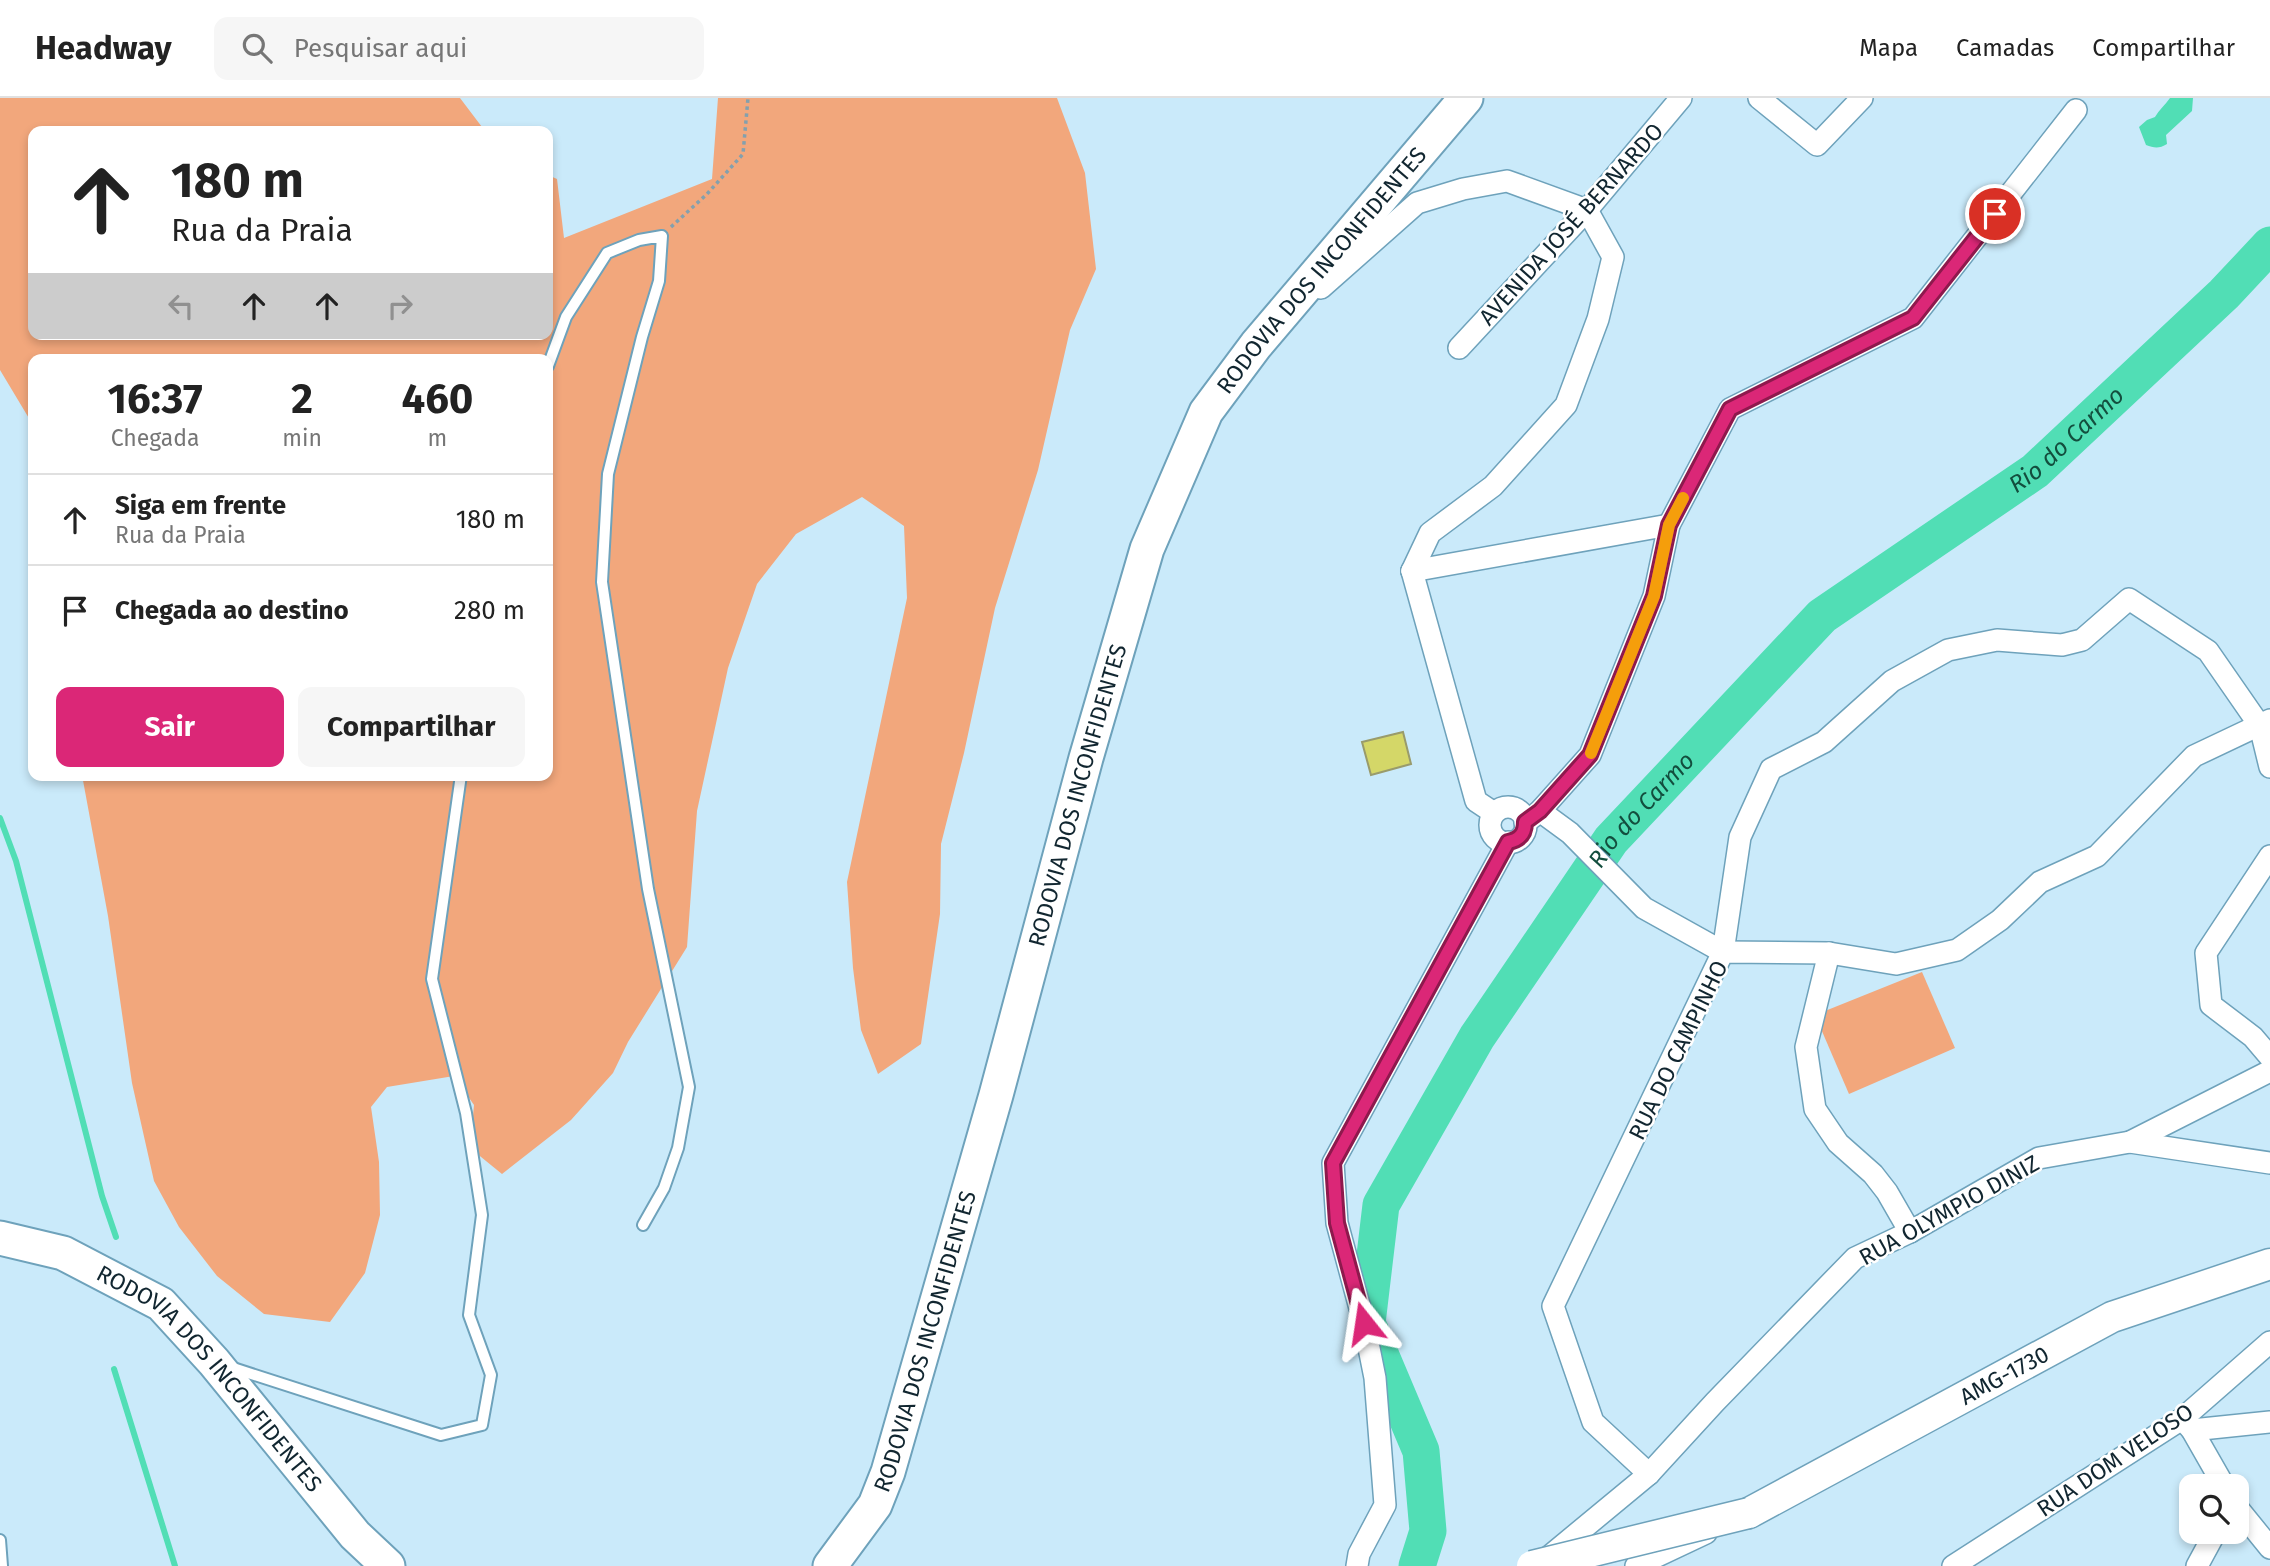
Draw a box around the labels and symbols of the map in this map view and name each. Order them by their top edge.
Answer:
street label: AVENIDA JOSÉ BERNARDO [1472,117,1669,331]
street label: RODOVIA DOS INCONFIDENTES [1211,141,1432,399]
pin [1965,184,2025,244]
water label: Rio do Carmo [2004,381,2130,499]
street label: RODOVIA DOS INCONFIDENTES [1022,641,1133,950]
water label: Rio do Carmo [1582,747,1700,873]
street label: RUA DO CAMPINHO [1622,956,1734,1144]
street label: RUA OLYMPIO DINIZ [1854,1149,2044,1271]
street label: RODOVIA DOS INCONFIDENTES [867,1187,982,1496]
street label: RODOVIA DOS INCONFIDENTES [92,1259,328,1498]
position arrow [1327,1286,1401,1360]
street label: AMG-1730 [1955,1340,2054,1411]
street label: RUA DOM VELOSO [2032,1397,2198,1523]

